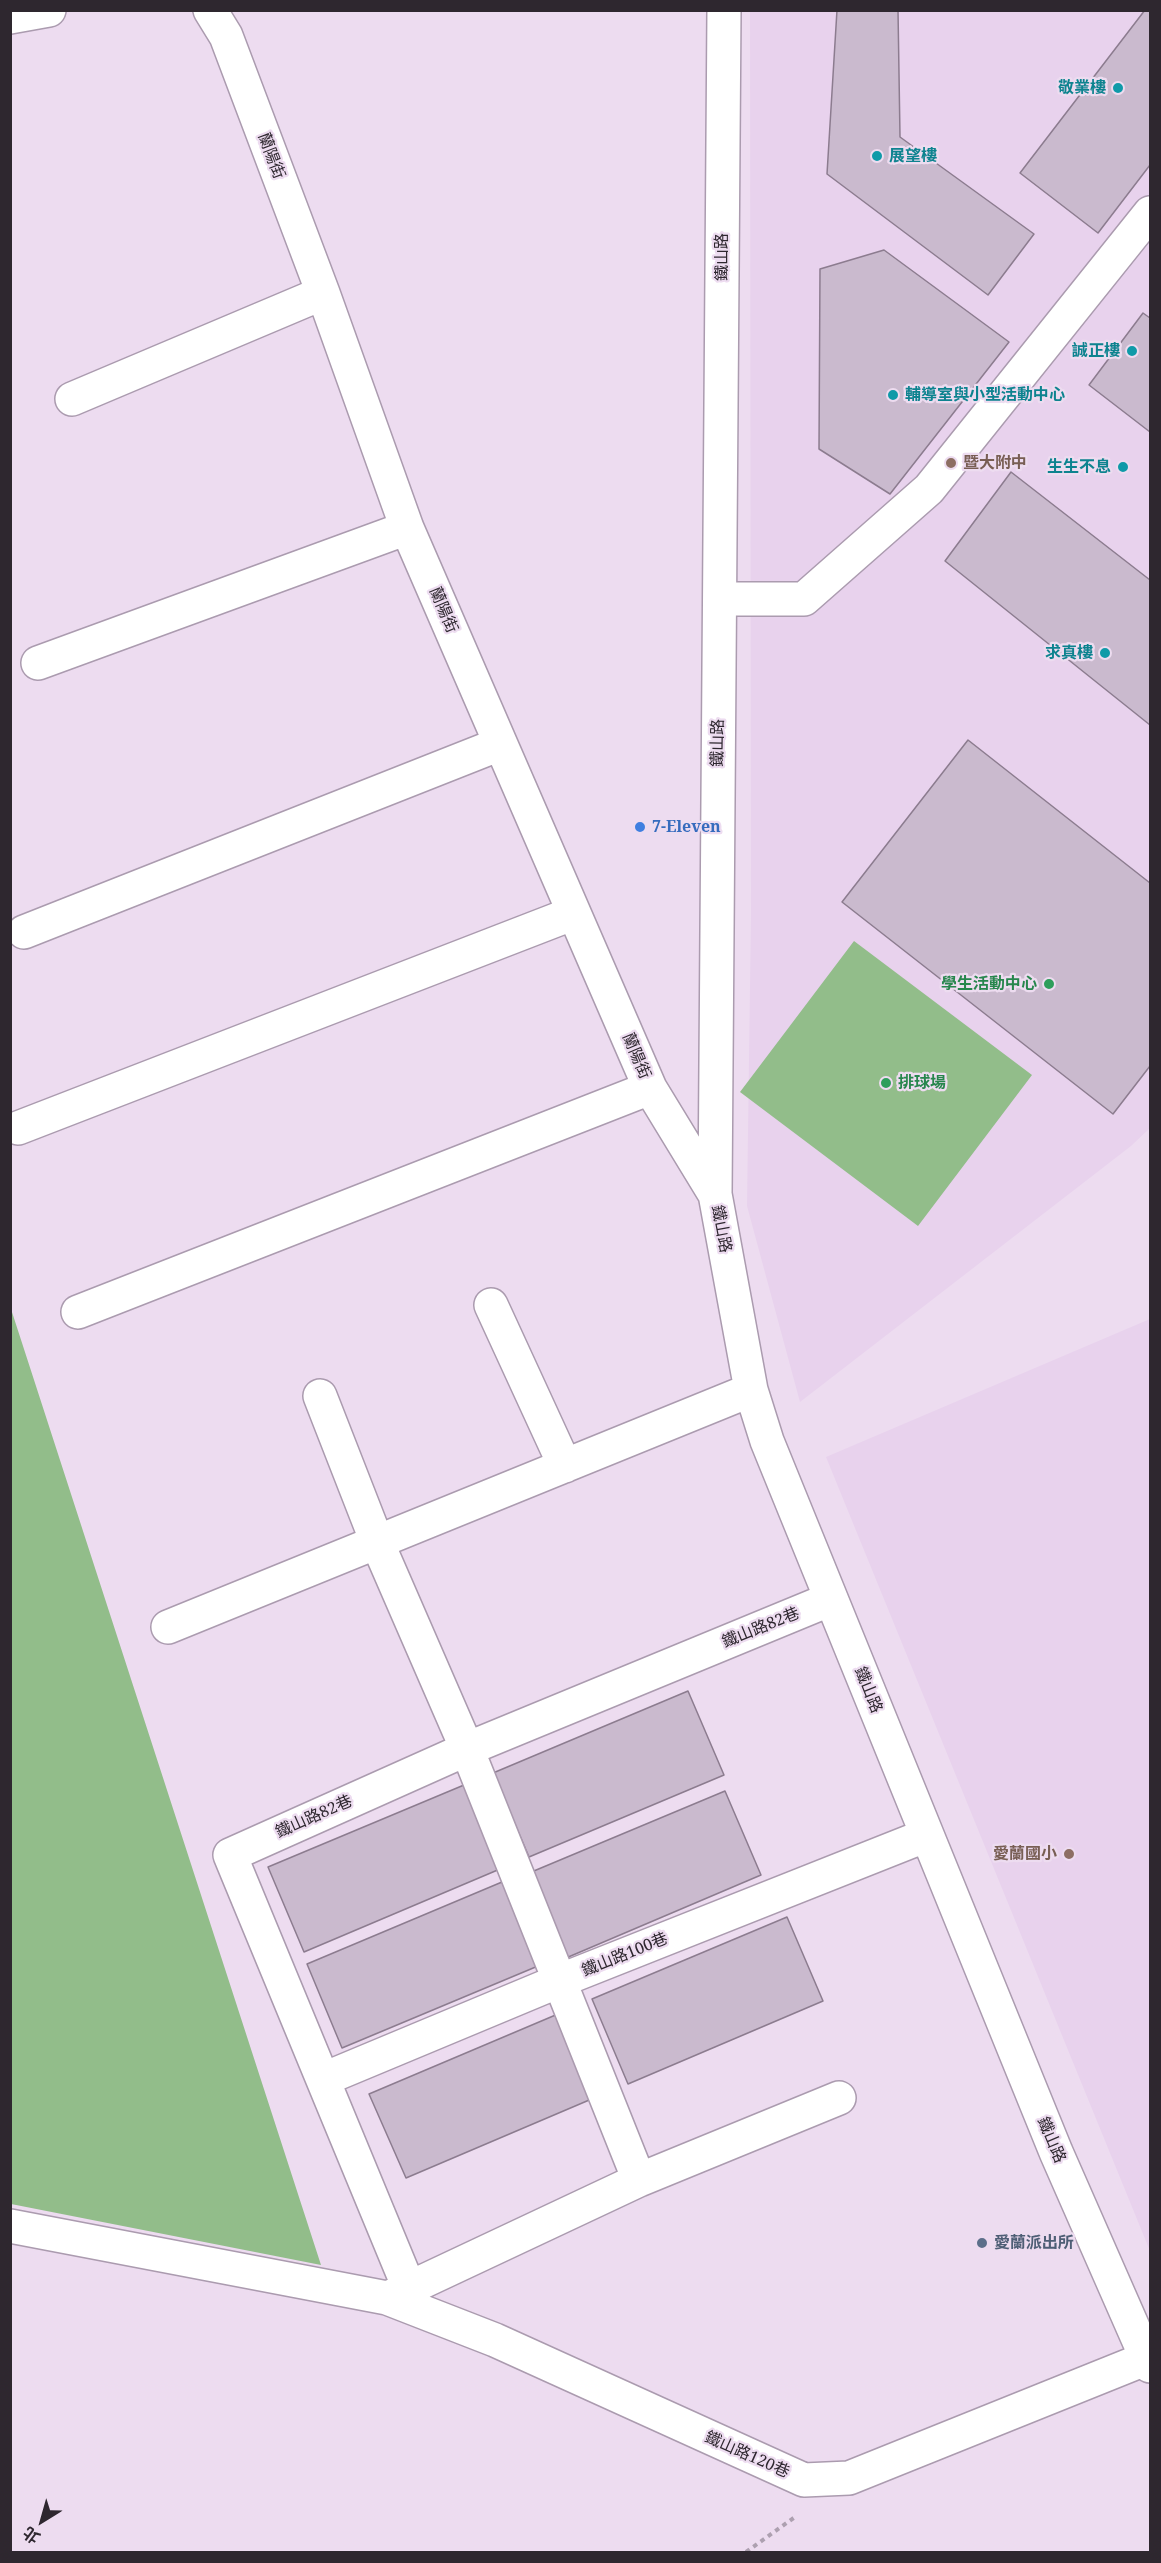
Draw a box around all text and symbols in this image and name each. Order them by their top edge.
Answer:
place label: 敬業樓 [1058,78,1106,98]
marker: 敬業樓 [1111,81,1125,95]
street label: 蘭陽街 [253,130,289,182]
place label: 展望樓 [889,146,937,166]
marker: 展望樓 [870,149,884,163]
street label: 鐵山路 [712,233,732,281]
place label: 誠正樓 [1072,341,1120,361]
marker: 誠正樓 [1125,344,1139,358]
place label: 輔導室與小型活動中心 [905,385,1065,405]
marker: 輔導室與小型活動中心 [886,388,900,402]
place label: 暨大附中 [963,453,1027,473]
marker: 暨大附中 [944,456,958,470]
place label: 生生不息 [1047,457,1111,477]
marker: 生生不息 [1116,460,1130,474]
street label: 蘭陽街 [425,584,461,636]
place label: 求真樓 [1045,643,1093,663]
marker: 求真樓 [1098,646,1112,660]
street label: 鐵山路 [708,719,728,767]
place label: 7-Eleven [652,817,721,837]
marker: 7-Eleven [633,820,647,834]
place label: 學生活動中心 [941,974,1037,994]
marker: 學生活動中心 [1042,977,1056,991]
street label: 蘭陽街 [618,1030,654,1082]
place label: 排球場 [898,1073,946,1093]
marker: 排球場 [879,1076,893,1090]
street label: 鐵山路 [707,1204,735,1254]
street label: 鐵山路82巷 [719,1604,803,1652]
street label: 鐵山路 [850,1664,886,1716]
street label: 鐵山路82巷 [273,1792,355,1842]
place label: 愛蘭國小 [993,1844,1057,1864]
marker: 愛蘭國小 [1062,1847,1076,1861]
street label: 鐵山路100巷 [579,1929,671,1981]
street label: 鐵山路 [1033,2114,1069,2166]
place label: 愛蘭派出所 [994,2233,1074,2253]
marker: 愛蘭派出所 [975,2236,989,2250]
street label: 鐵山路120巷 [702,2428,792,2482]
north arrow [12,2491,72,2551]
text: 北 [18,2522,44,2549]

